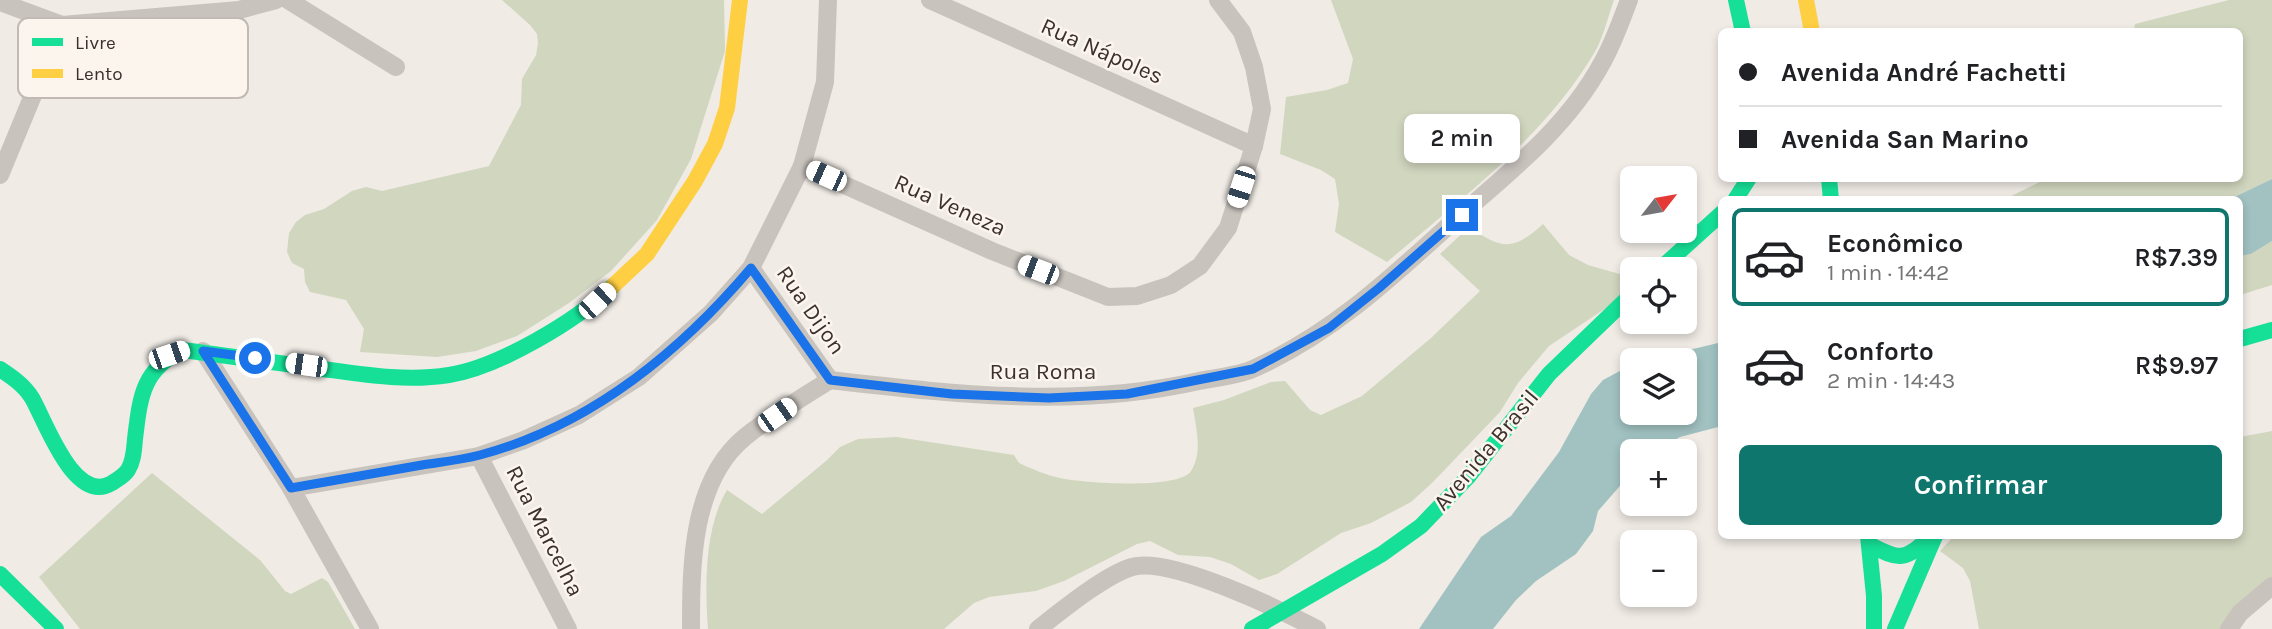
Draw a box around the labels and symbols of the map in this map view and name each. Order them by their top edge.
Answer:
street label: Rua Nápoles [1037,12,1167,90]
legend [18,18,248,98]
text: Livre [75,32,116,54]
text: Lento [75,63,123,85]
callout: 2 min [1404,114,1520,162]
car [803,158,850,194]
car [1225,164,1258,210]
north arrow [1620,166,1698,243]
street label: Rua Veneza [890,168,1010,242]
route end [1446,199,1478,231]
car [1015,253,1062,287]
street label: Rua Dijon [771,261,851,359]
car [575,279,620,323]
car [146,338,193,372]
route start [239,342,271,374]
car [284,352,329,378]
street label: Rua Roma [990,358,1096,385]
street label: Avenida Brasil [1428,384,1544,516]
car [754,394,801,436]
street label: Rua Marcelha [500,461,590,601]

